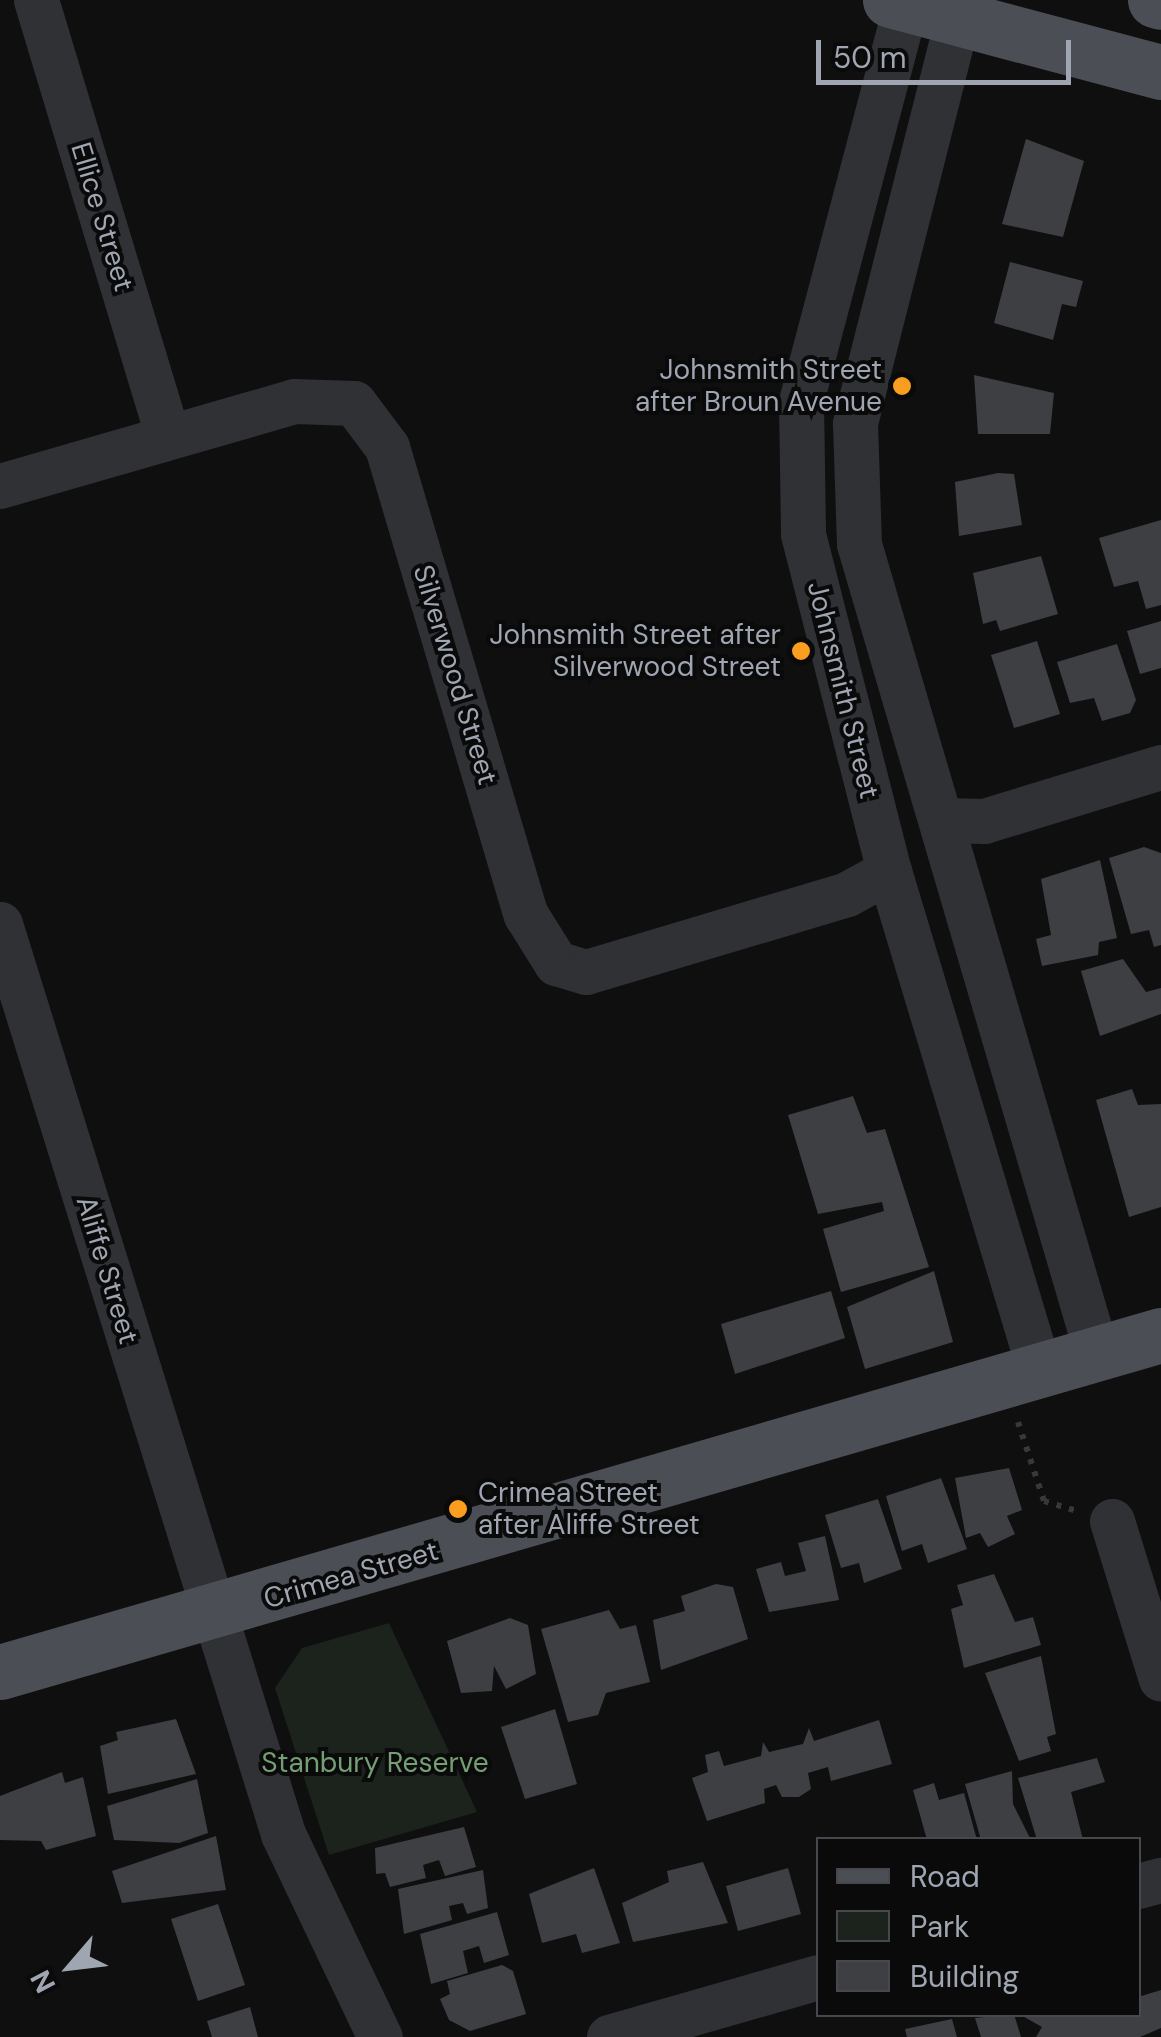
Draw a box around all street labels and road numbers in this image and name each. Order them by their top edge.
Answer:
street label: Ellice Street [63,139,141,295]
street label: Silverwood Street [406,561,504,789]
street label: Johnsmith Street [800,578,886,802]
street label: Aliffe Street [69,1192,145,1348]
street label: Crimea Street [260,1534,442,1616]

